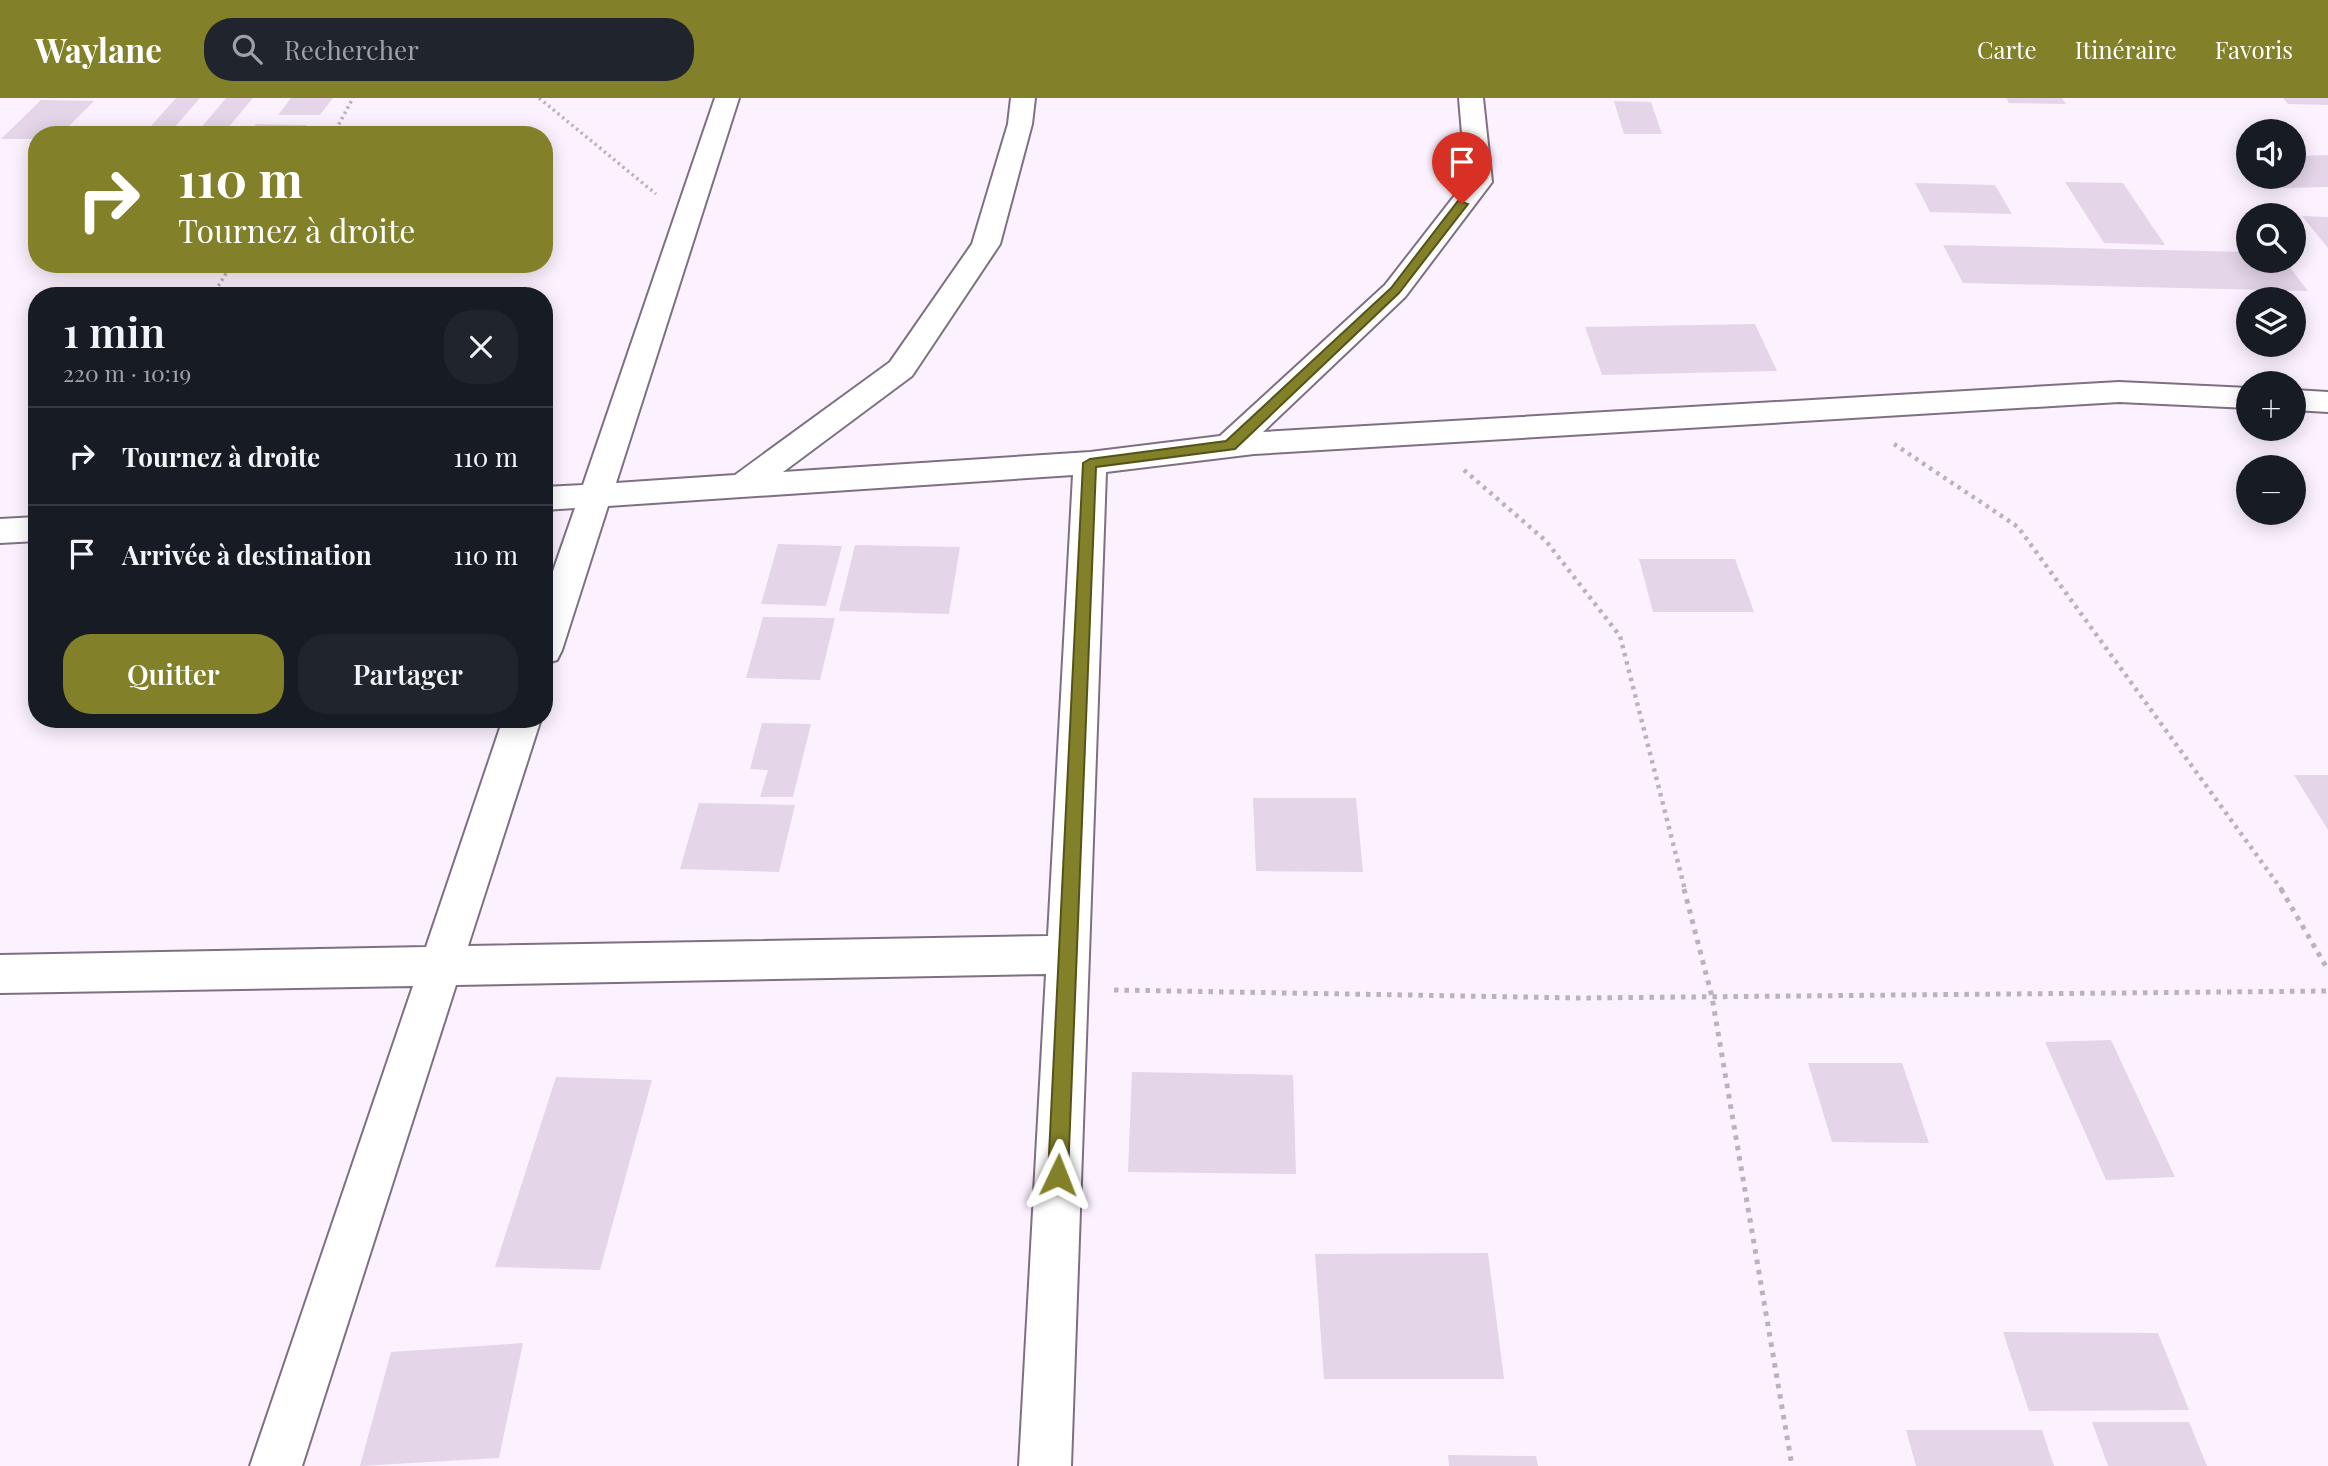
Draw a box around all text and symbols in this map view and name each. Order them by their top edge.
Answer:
search box [204,18,694,81]
text: Waylane [35,27,162,71]
icon: search [228,30,266,68]
text: Rechercher [284,32,419,67]
text: Carte [1977,33,2037,65]
text: Itinéraire [2075,33,2177,65]
text: Favoris [2215,33,2293,65]
map controls [2236,119,2306,525]
button: sound [2236,119,2306,189]
pin [1432,132,1492,204]
icon: arrive [1443,143,1481,181]
text: 110 m [178,145,303,210]
icon: right [63,154,154,245]
button: search [2236,203,2306,273]
text: Tournez à droite [178,208,416,251]
button: layers [2236,287,2306,357]
text: 1 min [63,303,165,359]
button: close [444,310,518,384]
text: 220 m · 10:19 [63,357,191,388]
button: + [2236,371,2306,441]
icon: right [63,437,101,475]
text: Tournez à droite [122,439,320,474]
text: 110 m [454,439,518,474]
button: − [2236,455,2306,525]
icon: arrive [63,535,101,573]
text: Arrivée à destination [122,537,372,572]
text: 110 m [454,537,518,572]
button: Quitter [63,634,284,714]
button: Partager [298,634,518,714]
position arrow [1021,1138,1095,1212]

